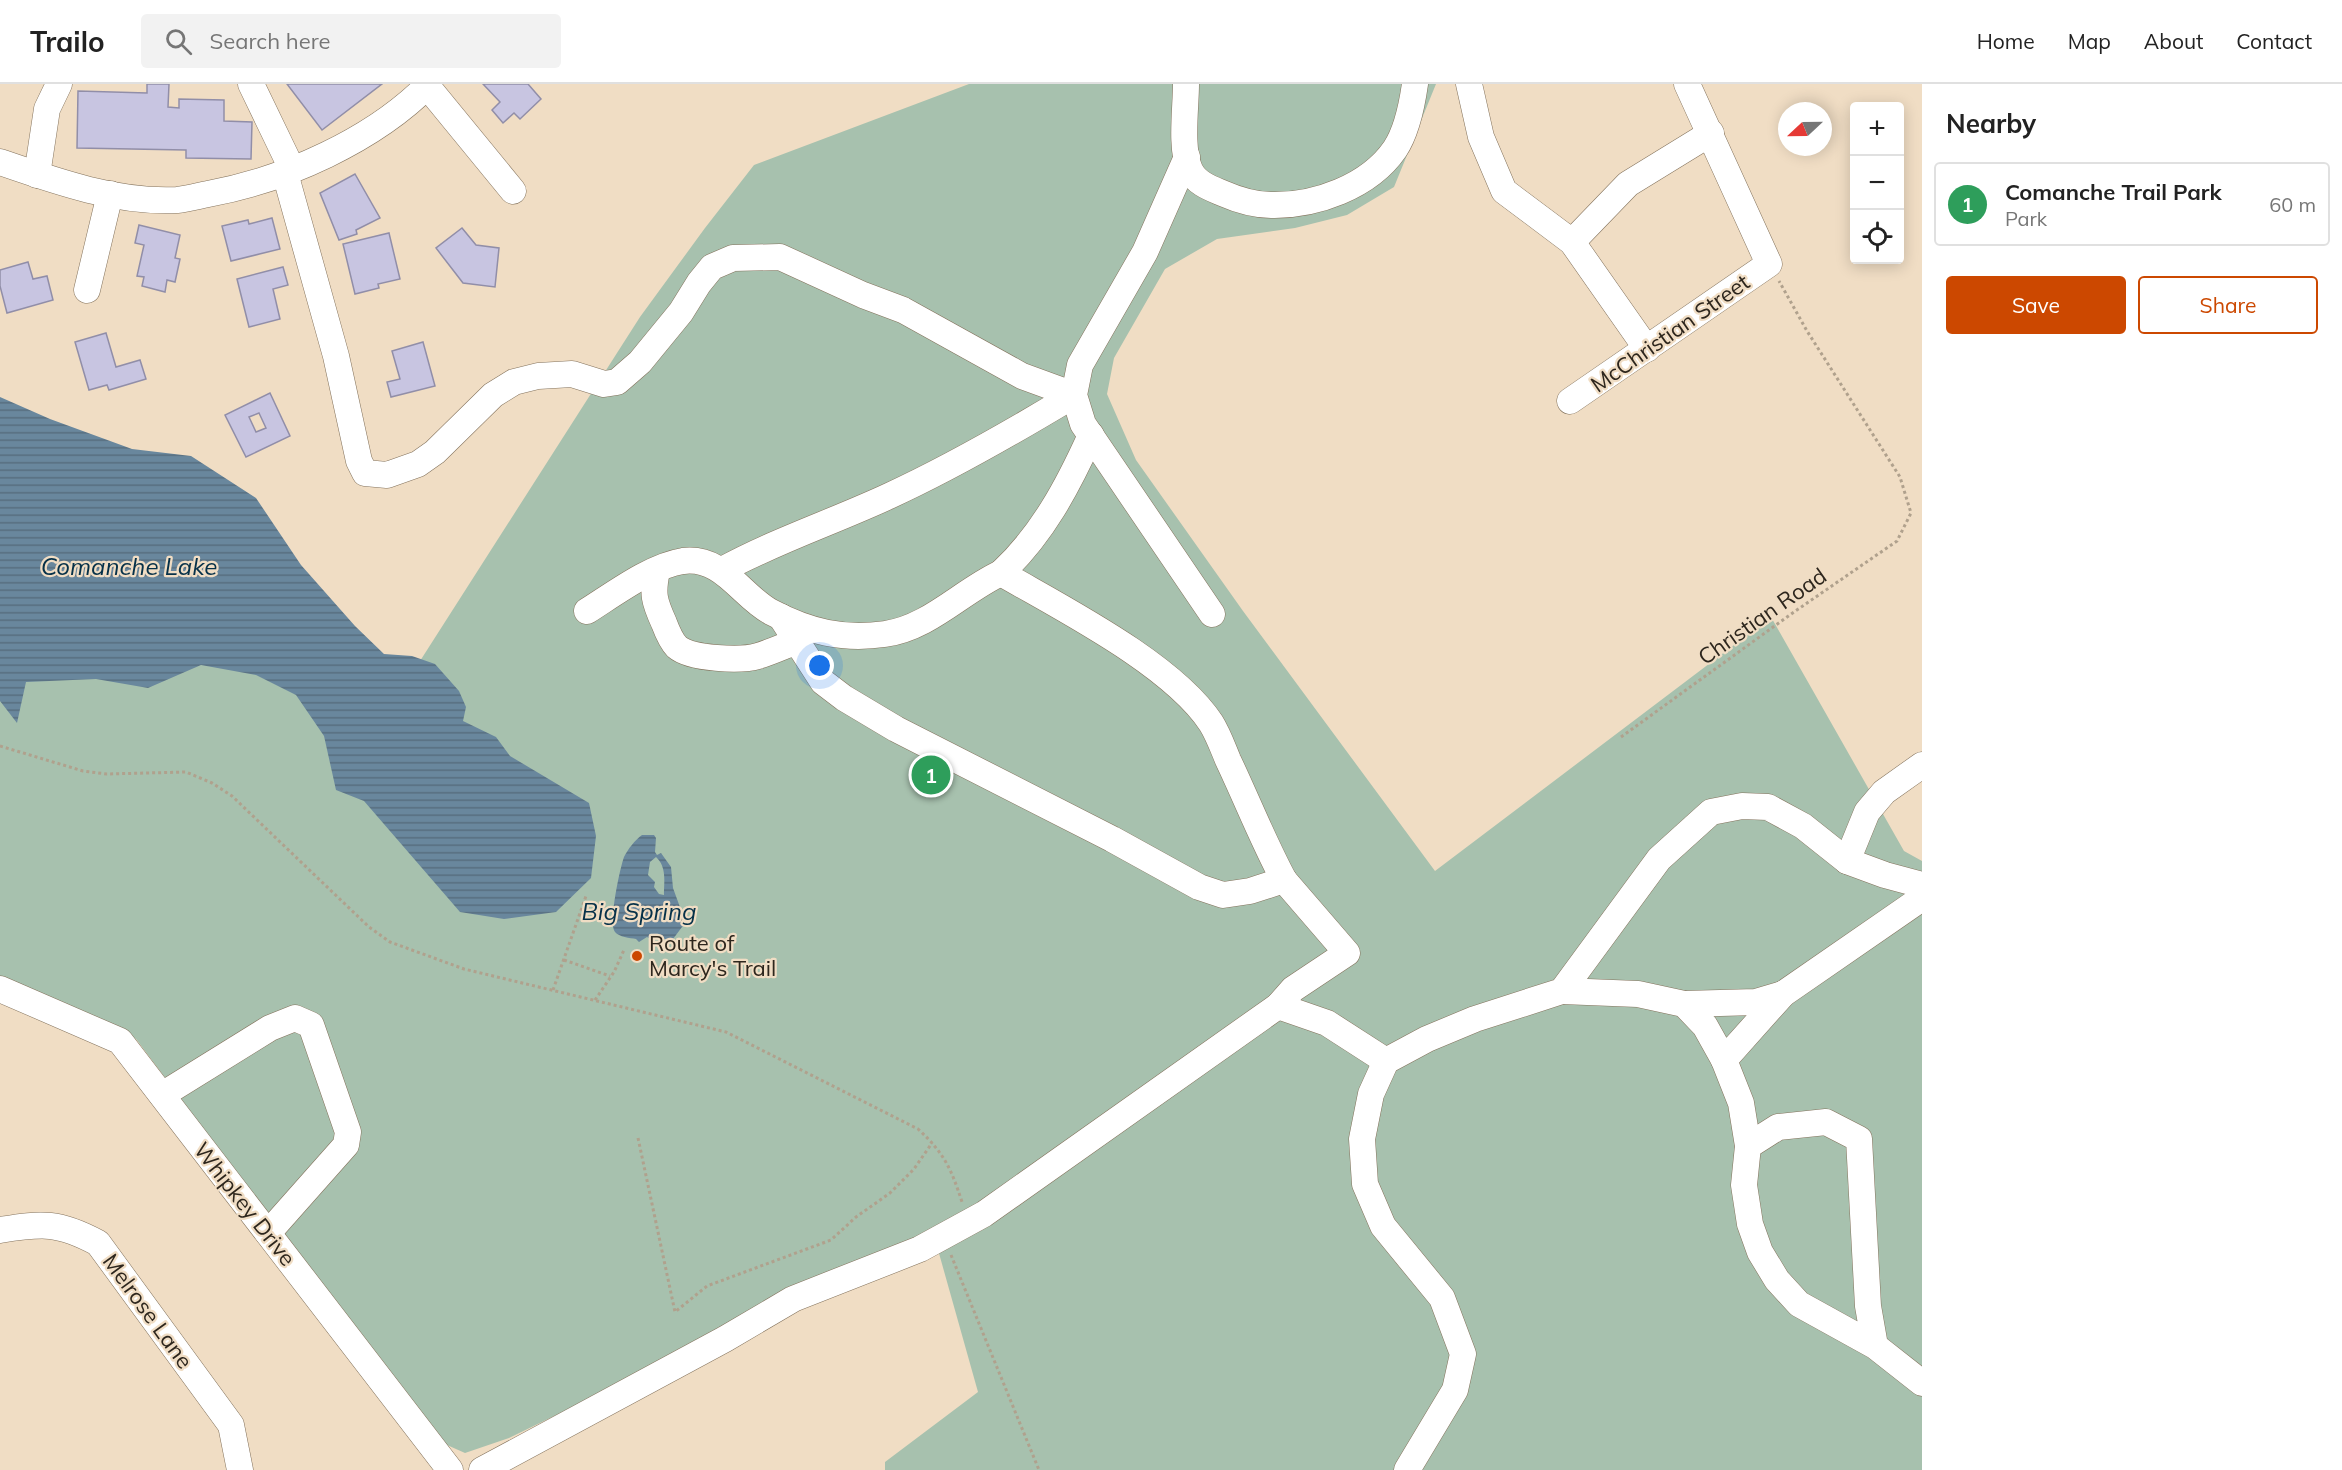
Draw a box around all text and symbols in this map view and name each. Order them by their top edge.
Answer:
search box [141,14,561,68]
text: Trailo [30,24,105,59]
icon: search [162,25,195,58]
text: Search here [210,27,331,55]
text: Home [1977,28,2035,54]
text: Map [2068,28,2111,54]
text: About [2144,28,2203,54]
text: Contact [2236,28,2312,54]
north arrow [1778,102,1832,156]
map controls [1850,102,1904,264]
button: + [1850,102,1904,156]
text: Nearby [1946,107,2036,140]
button: − [1850,156,1904,210]
text: Comanche Trail Park [2005,178,2222,206]
text: 1 [1962,192,1974,217]
text: 60 m [2269,192,2316,217]
text: Park [2005,206,2047,231]
button: locate [1850,210,1904,264]
street label: McChristian Street [1585,268,1755,398]
button: Save [1946,276,2126,334]
button: Share [2138,276,2318,334]
water label: Comanche Lake [41,551,217,581]
street label: Christian Road [1692,561,1832,671]
your location [805,651,834,680]
pin: 1 [912,752,950,798]
water label: Big Spring [581,896,697,926]
place label: Route of Marcy's Trail [649,929,776,982]
marker: Route of Marcy's Trail [630,949,644,963]
street label: Whipkey Drive [188,1137,302,1271]
street label: Melrose Lane [97,1248,199,1374]

